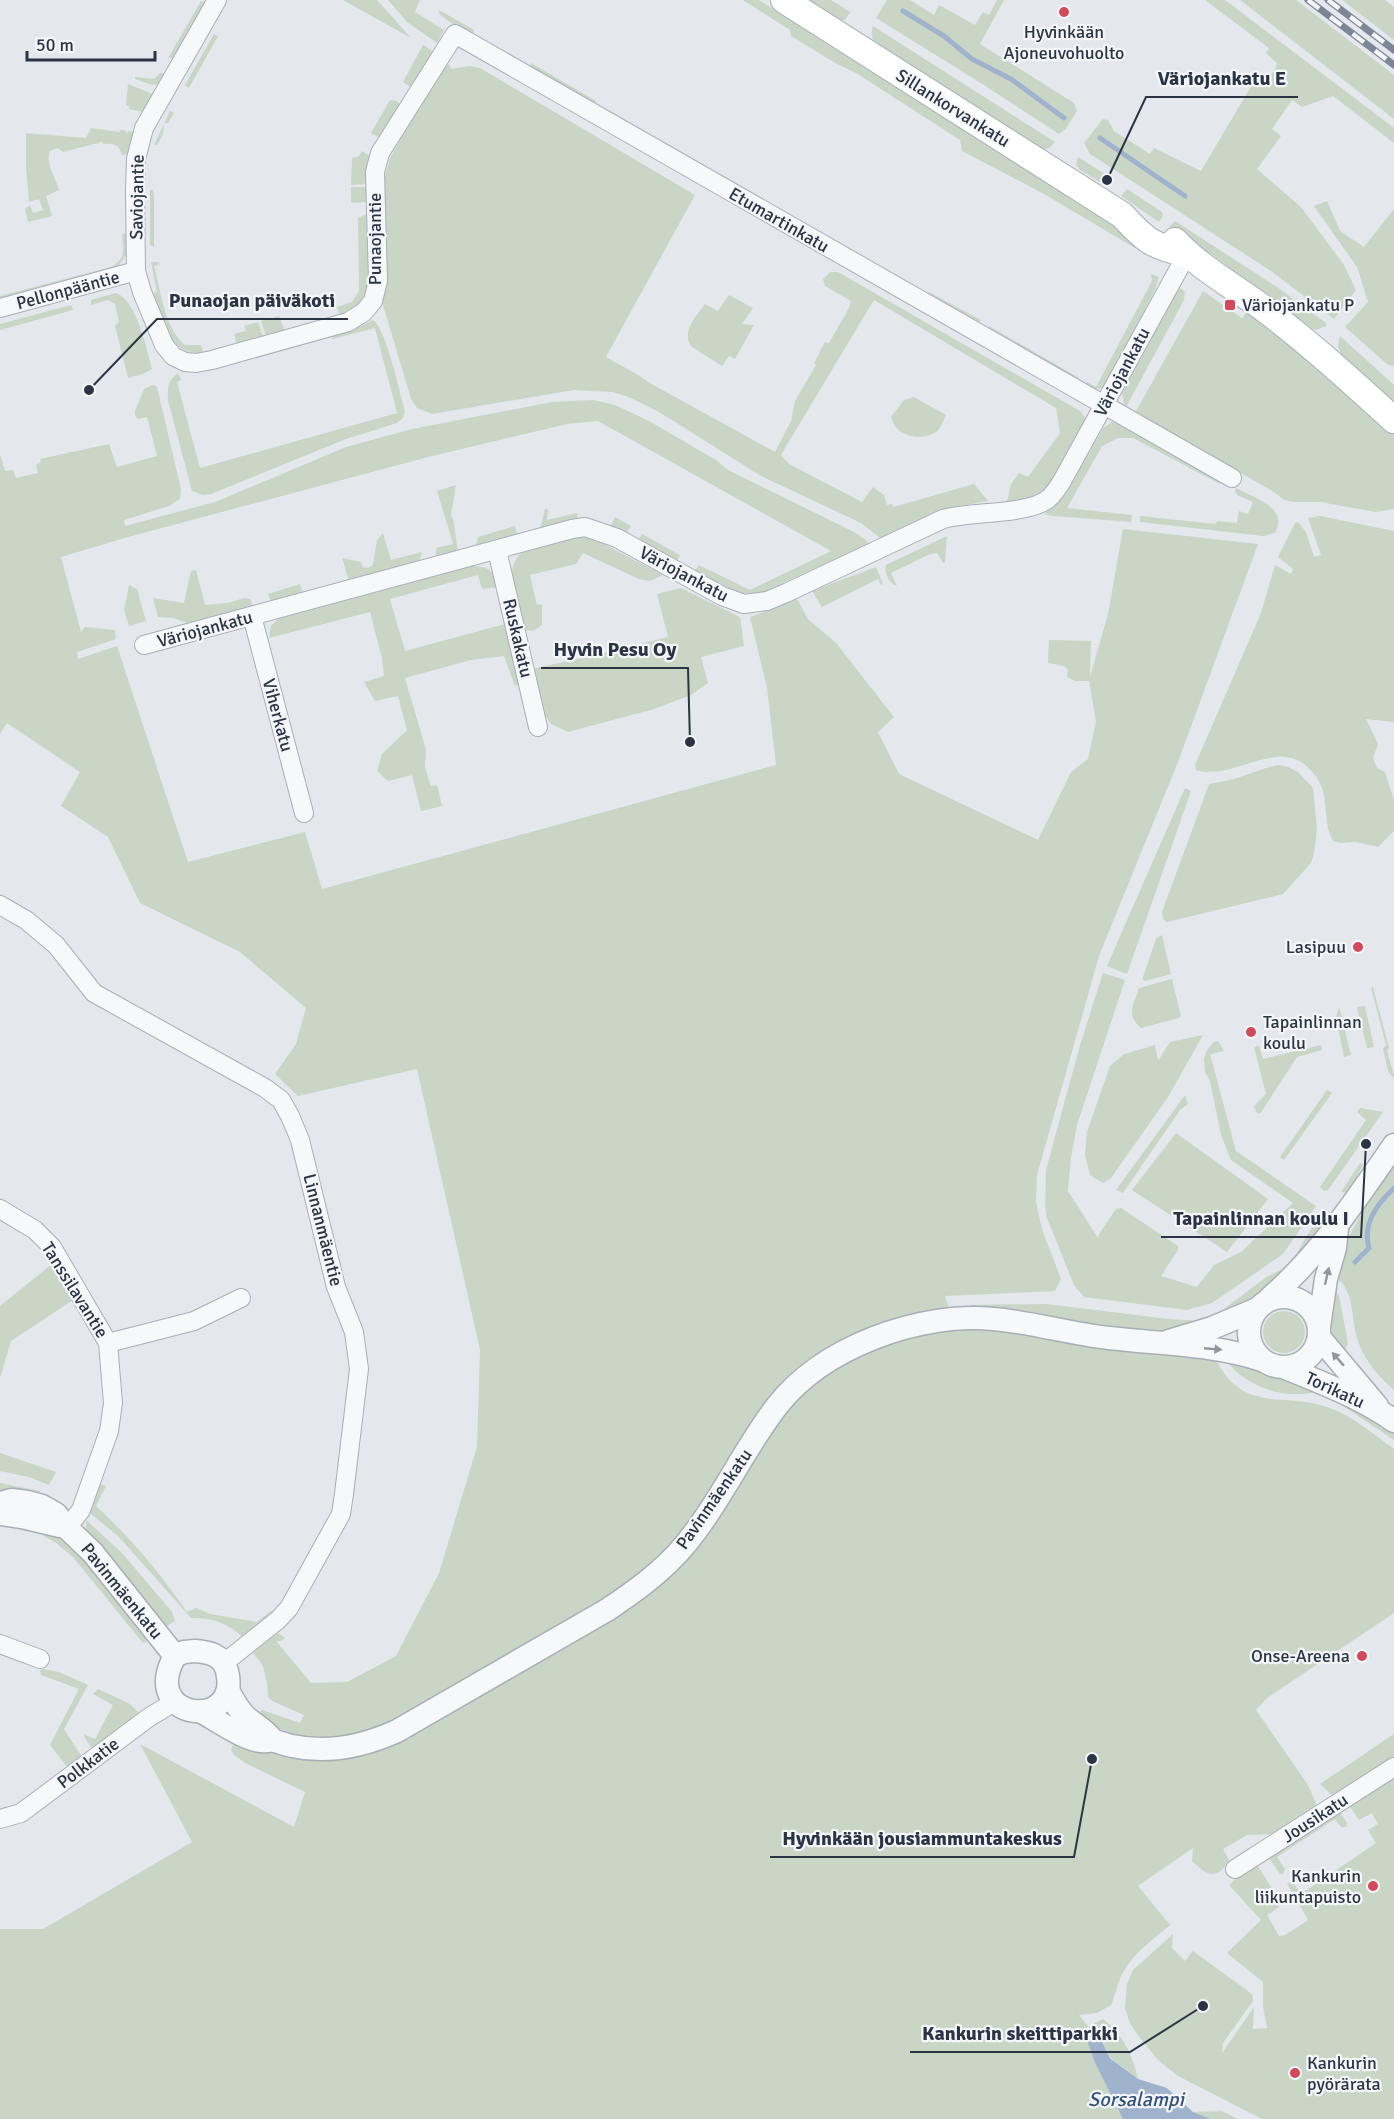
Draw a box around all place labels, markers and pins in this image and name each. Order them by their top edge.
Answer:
marker: Hyvinkään Ajoneuvohuolto [1057,5,1071,19]
place label: Hyvinkään Ajoneuvohuolto [1004,21,1124,64]
callout: Väriojankatu E [1146,59,1298,97]
callout: Punaojan päiväkoti [157,281,348,319]
place label: Väriojankatu P [1242,294,1354,316]
marker: Väriojankatu P [1223,298,1237,312]
callout: Hyvin Pesu Oy [541,630,688,668]
place label: Lasipuu [1286,936,1346,958]
marker: Lasipuu [1351,940,1365,954]
place label: Tapainlinnan koulu [1263,1011,1362,1054]
marker: Tapainlinnan koulu [1244,1025,1258,1039]
callout: Tapainlinnan koulu I [1161,1199,1361,1237]
place label: Onse-Areena [1251,1645,1350,1667]
marker: Onse-Areena [1355,1649,1369,1663]
callout: Hyvinkään jousiammuntakeskus [770,1819,1074,1857]
place label: Kankurin liikuntapuisto [1255,1865,1361,1908]
marker: Kankurin liikuntapuisto [1366,1879,1380,1893]
callout: Kankurin skeittiparkki [910,2014,1130,2052]
place label: Kankurin pyörärata [1307,2052,1381,2095]
marker: Kankurin pyörärata [1288,2066,1302,2080]

